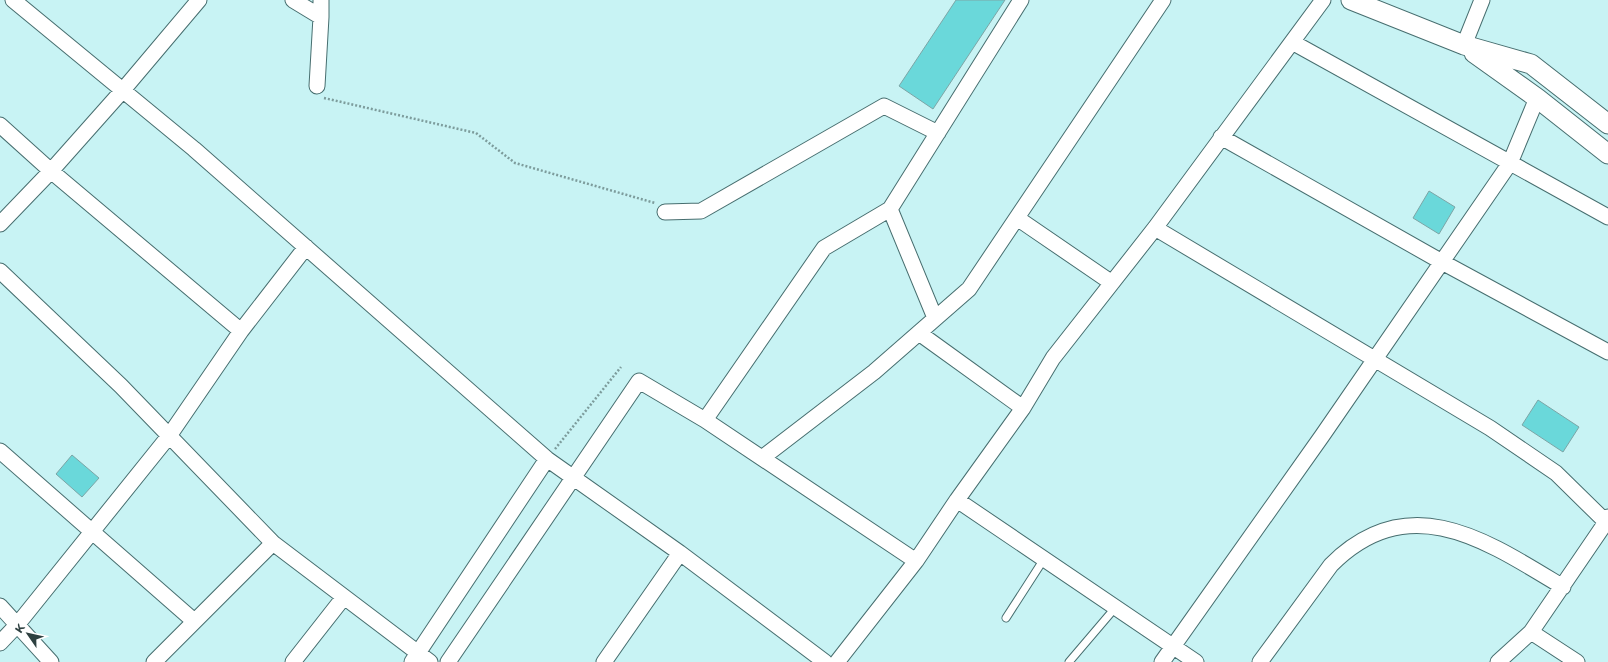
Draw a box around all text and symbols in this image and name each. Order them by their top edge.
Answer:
north arrow [8,614,48,654]
text: K [12,620,28,636]

